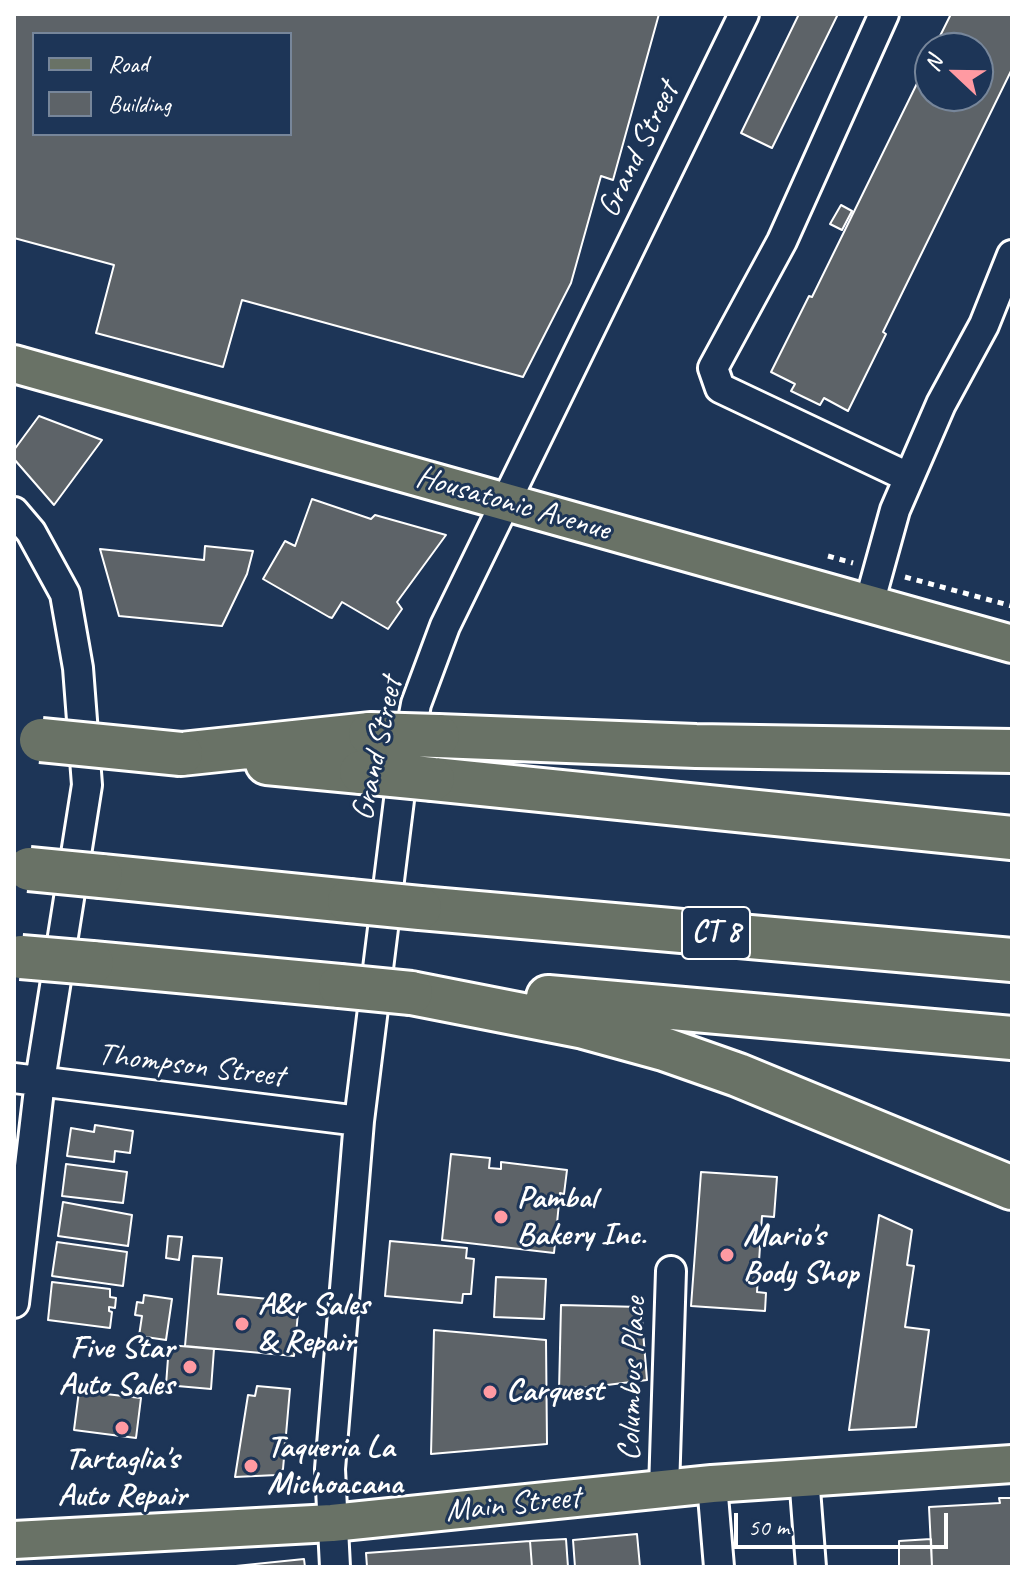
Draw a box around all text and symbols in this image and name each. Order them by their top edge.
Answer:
legend [32,32,292,136]
north arrow [914,32,994,112]
text: Road [108,49,148,79]
text: N [918,52,949,75]
street label: Grand Street [590,76,688,224]
text: Building [108,89,171,119]
street label: Housatonic Avenue [412,458,614,550]
street label: Grand Street [344,674,412,824]
road number: CT 8 [682,907,750,959]
street label: Thompson Street [96,1036,286,1096]
place label: Pambal Bakery Inc. [517,1180,646,1255]
marker: Pambal Bakery Inc. [492,1208,510,1226]
place label: Mario's Body Shop [743,1218,858,1293]
marker: Mario's Body Shop [718,1246,736,1264]
place label: A&r Sales & Repair [258,1287,369,1362]
street label: Columbus Place [611,1296,655,1462]
marker: A&r Sales & Repair [233,1315,251,1333]
place label: Five Star Auto Sales [59,1330,174,1405]
marker: Five Star Auto Sales [181,1358,199,1376]
place label: Carquest [506,1373,603,1411]
marker: Carquest [481,1383,499,1401]
marker: Tartaglia's Auto Repair [113,1419,131,1437]
place label: Taqueria La Michoacana [267,1429,403,1504]
place label: Tartaglia's Auto Repair [58,1441,186,1516]
marker: Taqueria La Michoacana [242,1457,260,1475]
street label: Main Street [444,1479,582,1531]
scale bar [738,1497,952,1547]
text: 50 m [748,1512,789,1542]

